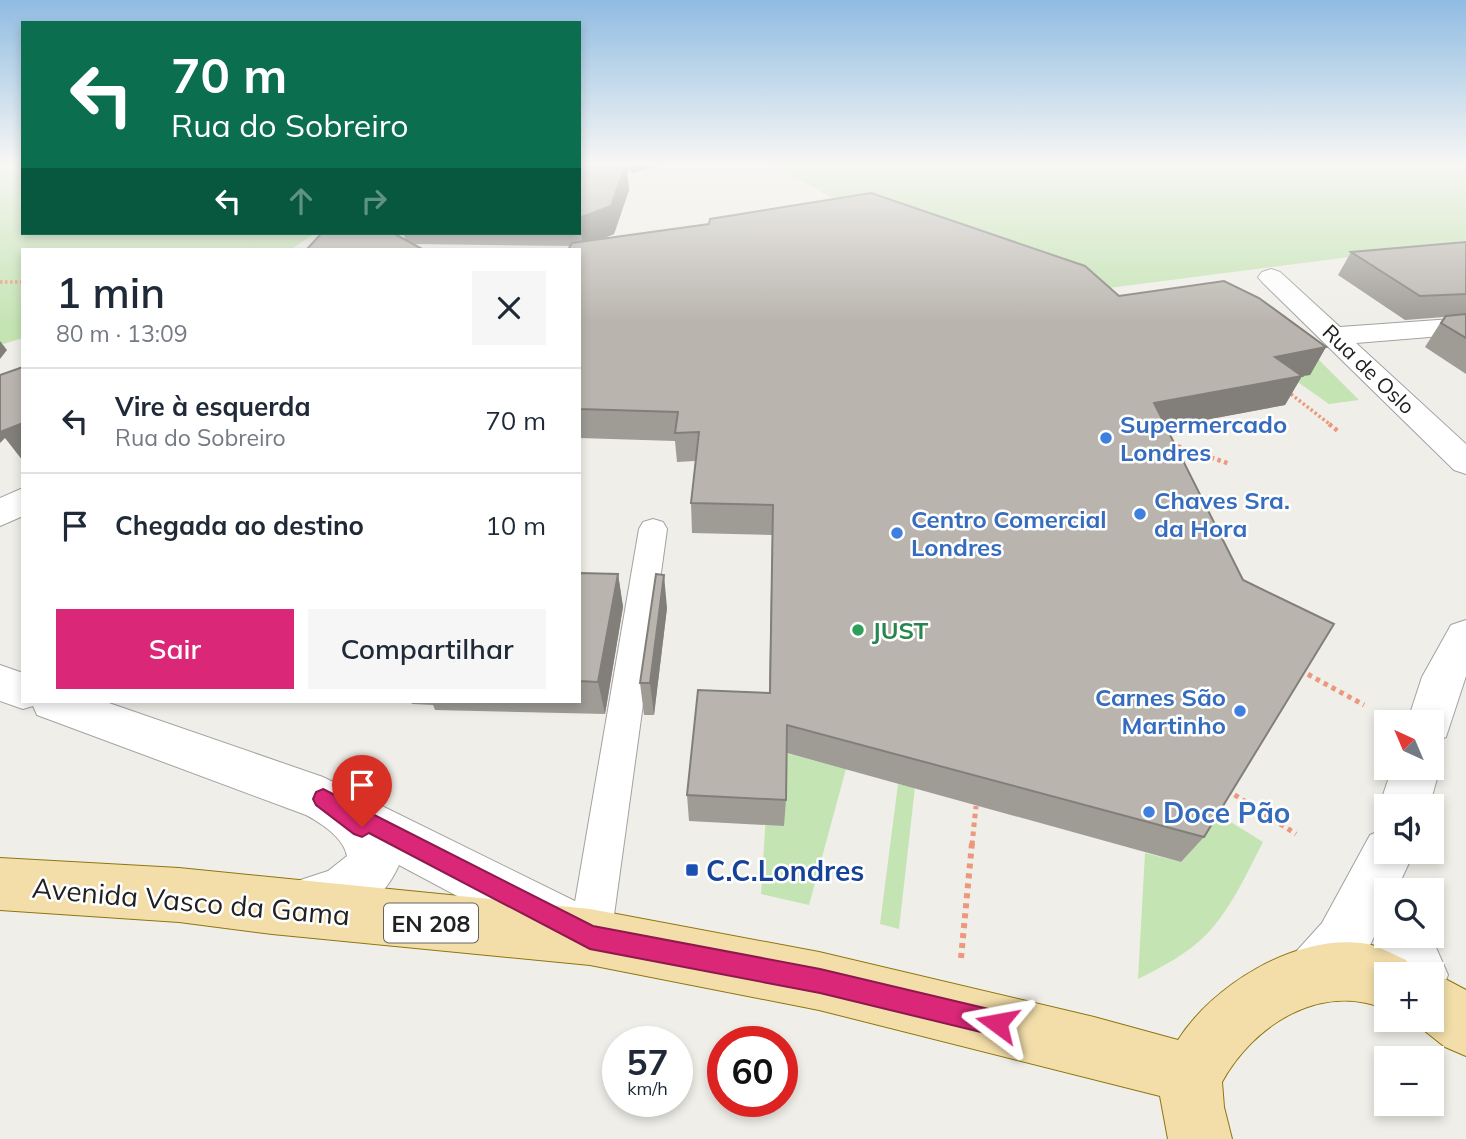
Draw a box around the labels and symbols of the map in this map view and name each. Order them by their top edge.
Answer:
street label: Rua de Oslo [1318,319,1420,419]
place label: Supermercado Londres [1120,409,1287,467]
marker: Supermercado Londres [1098,430,1114,446]
place label: Chaves Sra. da Hora [1154,485,1290,543]
place label: Centro Comercial Londres [911,504,1107,562]
marker: Chaves Sra. da Hora [1132,506,1148,522]
marker: Centro Comercial Londres [889,525,905,541]
place label: JUST [872,615,929,645]
marker: JUST [850,622,866,638]
place label: Carnes São Martinho [1095,682,1226,740]
marker: Carnes São Martinho [1232,703,1248,719]
north arrow [1374,710,1444,780]
pin [332,755,392,827]
place label: Doce Pão [1163,795,1290,830]
marker: Doce Pão [1141,804,1157,820]
place label: C.C.Londres [706,853,864,888]
marker: C.C.Londres [684,862,700,878]
street label: Avenida Vasco da Gama [31,870,351,932]
road number: EN 208 [384,904,478,942]
position arrow [960,986,1034,1060]
speed limit sign: 60 [707,1026,798,1117]

